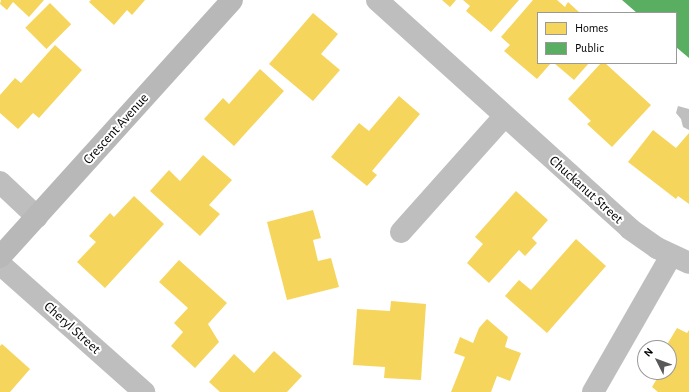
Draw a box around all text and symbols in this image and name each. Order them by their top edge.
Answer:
legend [537,12,677,64]
text: Homes [575,22,608,34]
text: Public [575,42,604,54]
street label: Crescent Avenue [80,90,152,168]
street label: Chuckanut Street [546,152,626,228]
street label: Cheryl Street [40,298,104,358]
north arrow [637,340,677,380]
text: N [642,346,655,359]

